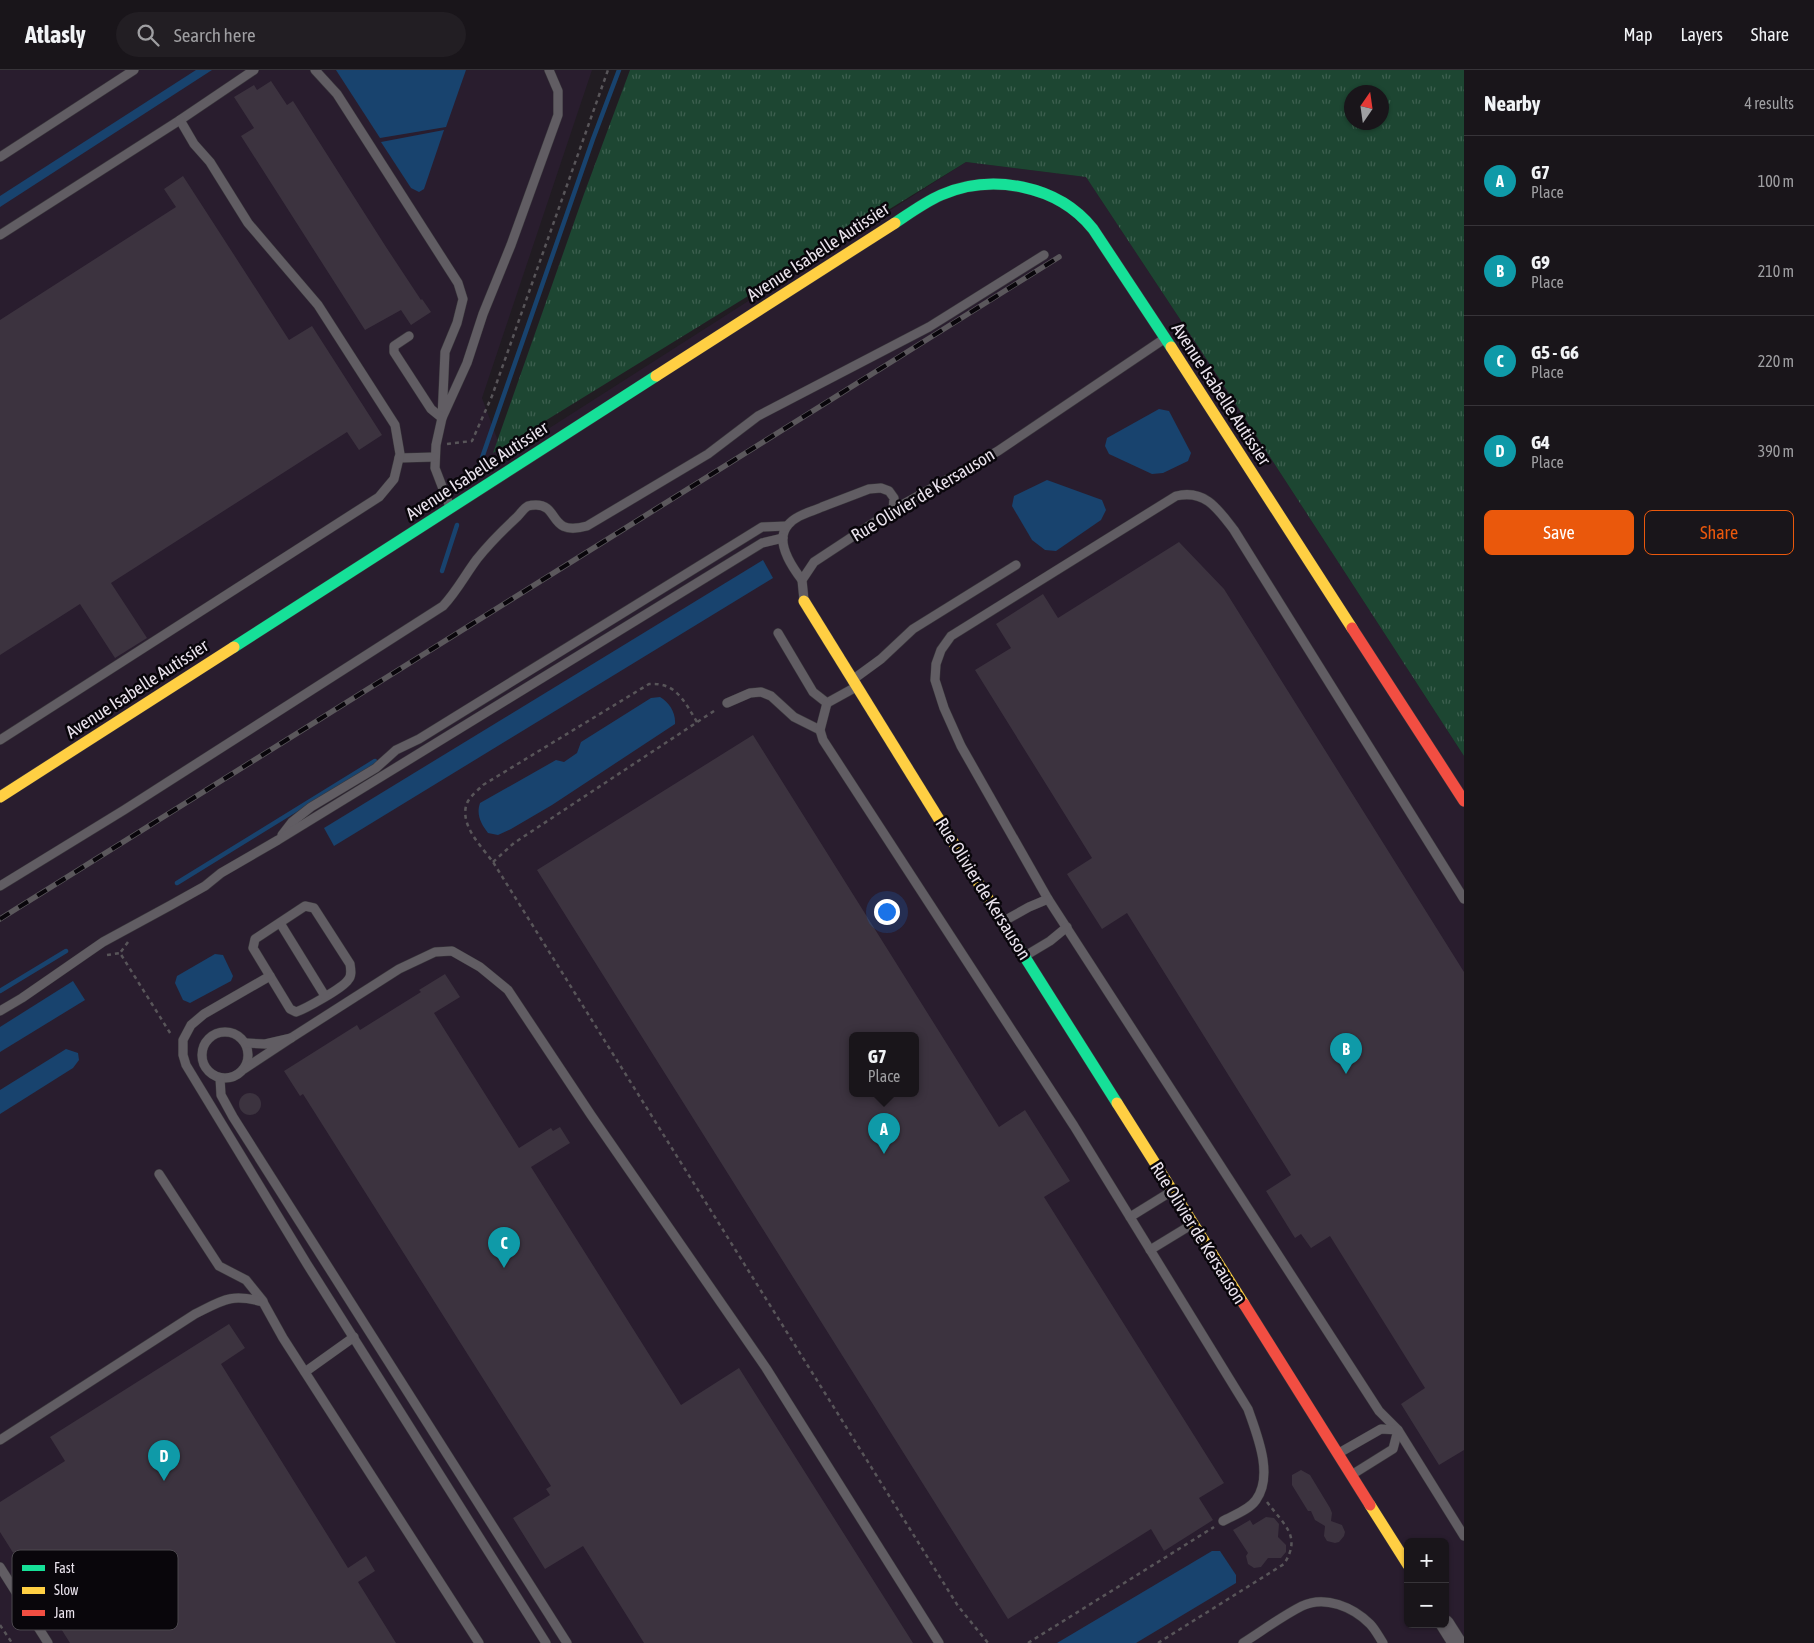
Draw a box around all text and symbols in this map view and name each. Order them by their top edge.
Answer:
search box [116,12,466,57]
text: Atlasly [25,21,86,48]
icon: search [134,21,162,49]
text: Search here [174,24,256,46]
text: Map [1623,24,1652,45]
text: Layers [1680,24,1723,45]
text: Share [1751,24,1789,45]
north arrow [1344,85,1389,130]
text: Nearby [1484,91,1540,115]
text: 4 results [1744,94,1794,112]
text: G7 [1531,161,1550,183]
text: A [1496,172,1504,190]
text: 100 m [1758,172,1794,190]
text: Place [1531,183,1564,201]
street label: Avenue Isabelle Autissier [743,197,893,305]
text: G9 [1531,251,1550,273]
text: B [1496,262,1504,280]
text: 210 m [1758,262,1794,280]
text: Place [1531,273,1564,291]
street label: Avenue Isabelle Autissier [1168,319,1276,469]
text: G5 - G6 [1531,341,1579,363]
text: C [1496,352,1504,370]
text: 220 m [1758,352,1794,370]
text: Place [1531,363,1564,381]
street label: Avenue Isabelle Autissier [402,416,552,524]
text: G4 [1531,431,1550,453]
text: D [1496,442,1504,460]
text: 390 m [1758,442,1794,460]
street label: Rue Olivier de Kersauson [847,444,998,546]
text: Place [1531,453,1564,471]
button: Save [1484,510,1634,555]
button: Share [1644,510,1794,555]
street label: Avenue Isabelle Autissier [62,634,212,742]
street label: Rue Olivier de Kersauson [931,814,1036,964]
your location [874,899,900,925]
popup [849,1032,919,1097]
pin: B [1330,1033,1362,1074]
text: G7 [868,1045,887,1067]
text: Place [868,1067,900,1085]
pin: A [868,1113,900,1154]
street label: Rue Olivier de Kersauson [1146,1158,1251,1308]
pin: C [488,1227,520,1268]
pin: D [148,1440,180,1481]
map controls [1404,1538,1449,1628]
button: + [1404,1538,1449,1583]
legend [12,1550,178,1630]
text: Fast [54,1560,75,1576]
text: Slow [54,1582,79,1598]
button: − [1404,1583,1449,1628]
text: Jam [54,1605,75,1621]

